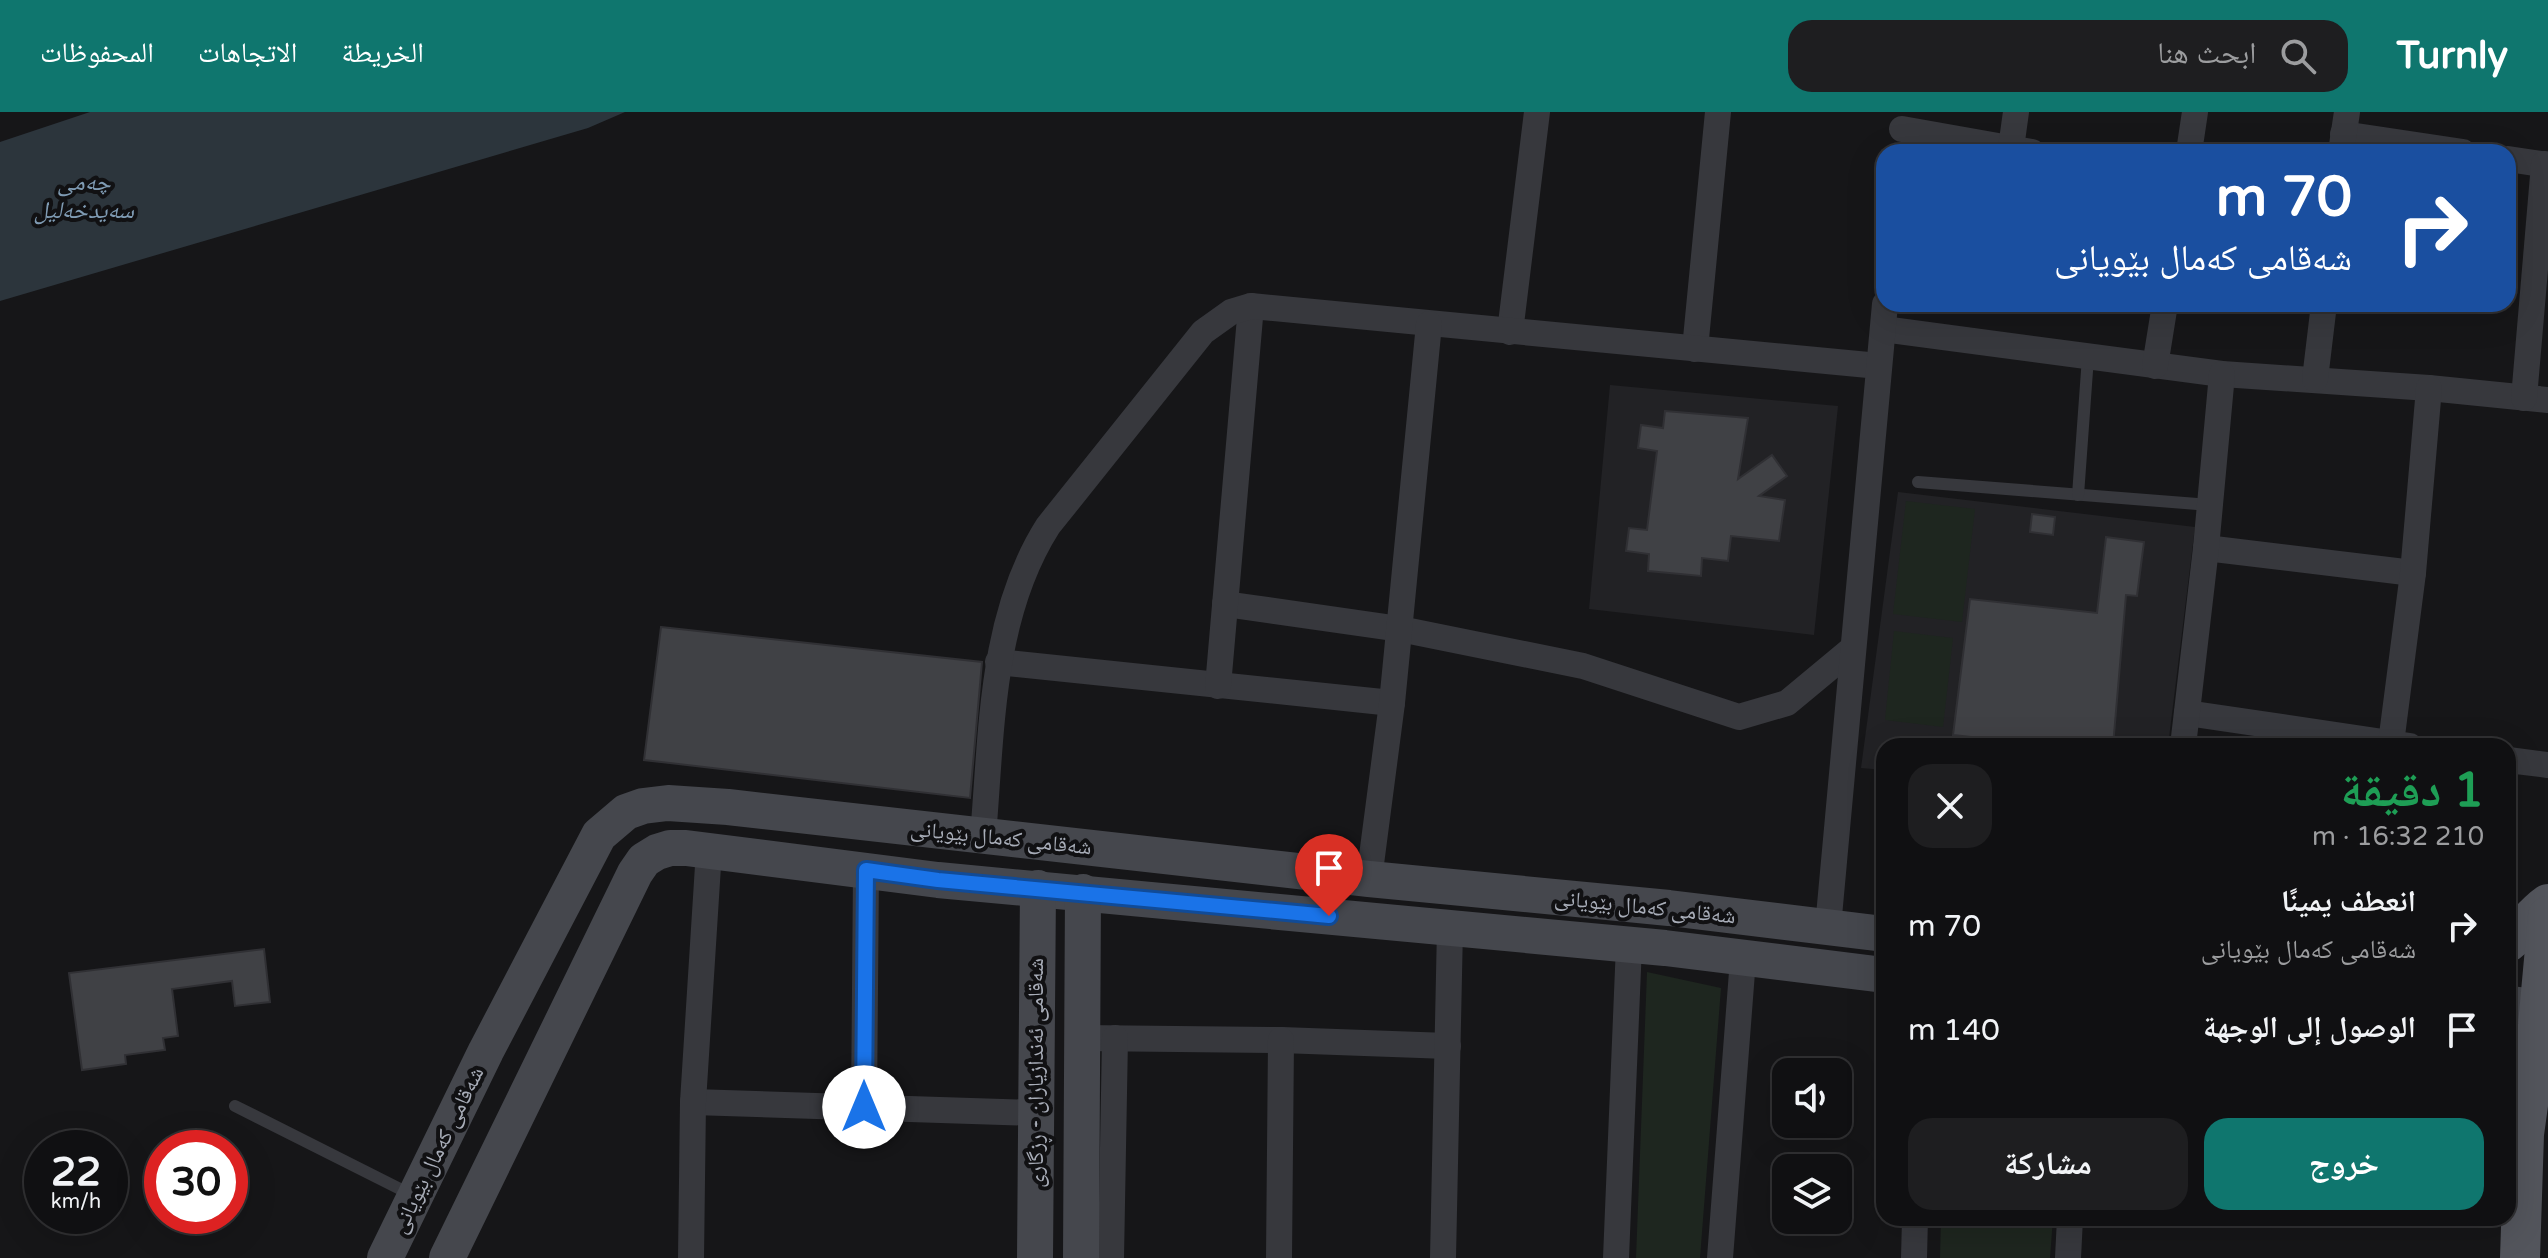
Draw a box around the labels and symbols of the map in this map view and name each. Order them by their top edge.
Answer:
water label: چەمی سەیدخەلیل [34,168,134,225]
street label: شەقامی کەمال بێویانی [909,816,1093,860]
pin [1295,834,1363,916]
street label: شەقامی کەمال بێویانی [1553,885,1737,929]
street label: شەقامی ئەندازیاران - ڕزگاری [1023,958,1053,1188]
street label: شەقامی کەمال بێویانی [386,1062,490,1238]
position arrow [822,1065,906,1149]
speed limit sign: 30 [144,1130,248,1234]

